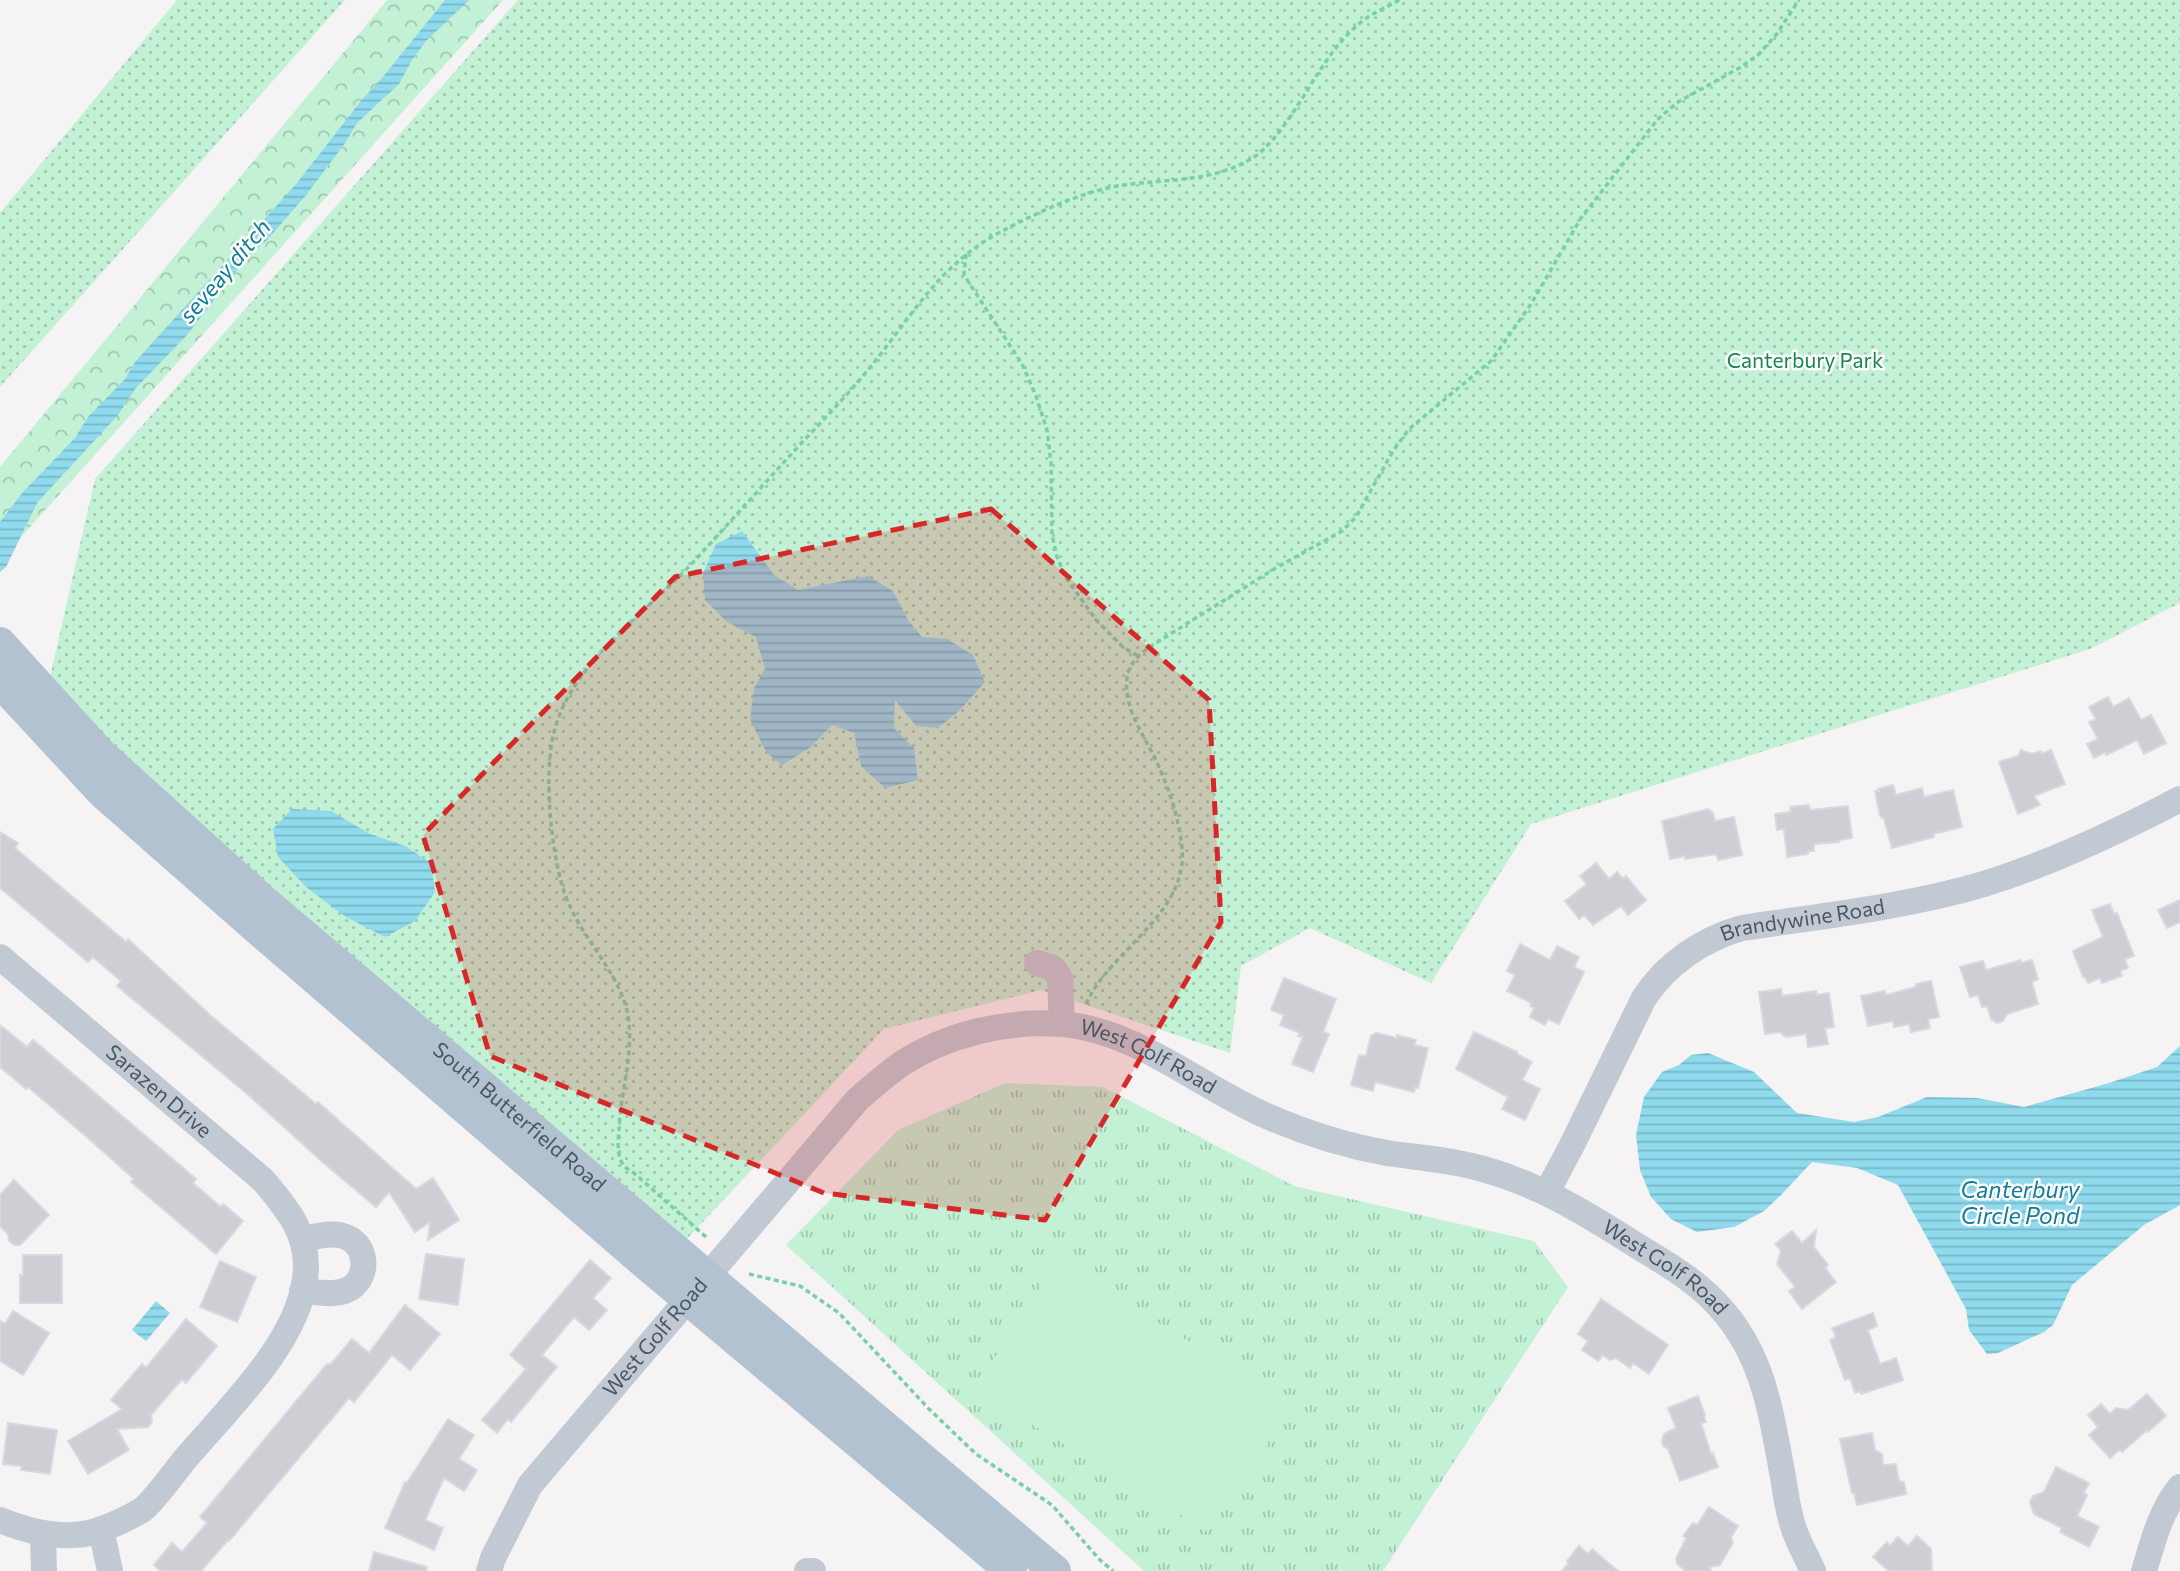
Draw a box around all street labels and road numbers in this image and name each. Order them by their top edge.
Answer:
street label: Brandywine Road [1716,893,1887,945]
street label: West Golf Road [1078,1013,1221,1098]
street label: South Butterfield Road [429,1036,612,1196]
street label: Sarazen Drive [102,1039,218,1142]
street label: West Golf Road [1599,1213,1734,1319]
street label: West Golf Road [597,1272,712,1401]

